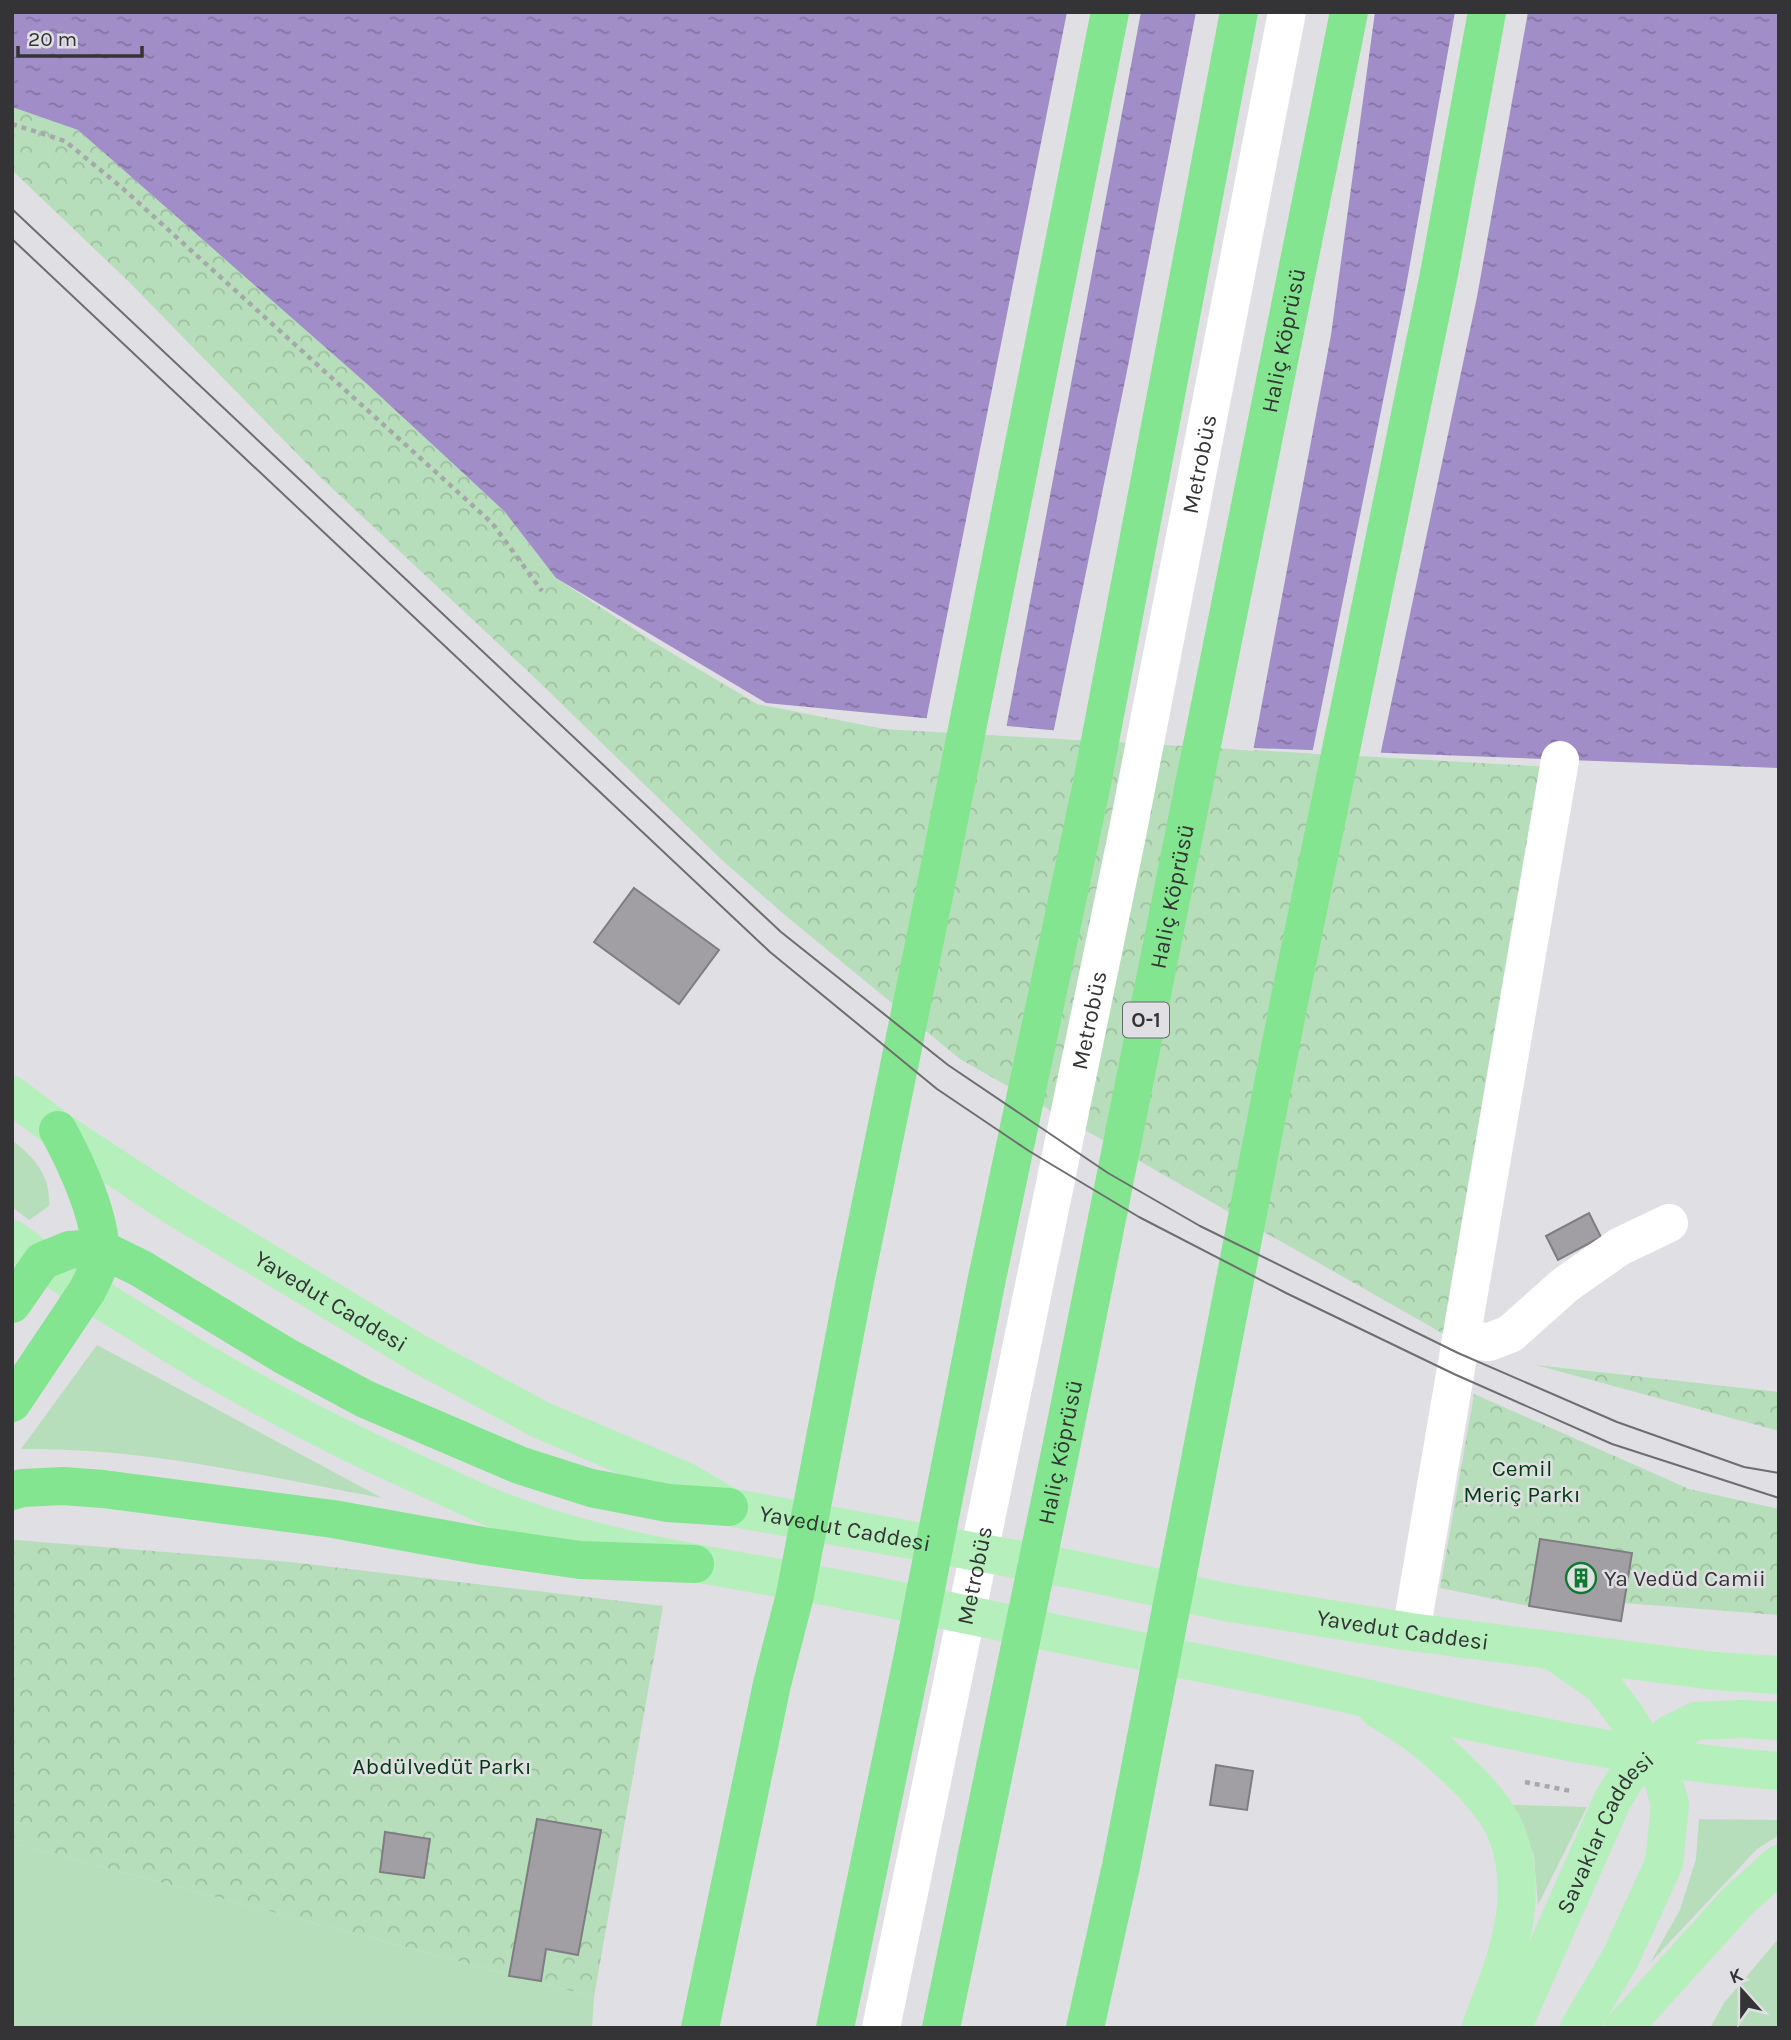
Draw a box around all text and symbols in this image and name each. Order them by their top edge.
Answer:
scale bar [18,14,142,58]
text: 20 m [28,27,77,51]
street label: Haliç Köprüsü [1256,266,1311,415]
street label: Metrobüs [1177,412,1222,516]
street label: Haliç Köprüsü [1144,822,1200,971]
street label: Metrobüs [1066,968,1113,1072]
road number: O-1 [1123,1002,1169,1038]
street label: Yavedut Caddesi [249,1245,412,1358]
street label: Haliç Köprüsü [1033,1378,1088,1527]
park label: Cemil Meriç Parkı [1463,1455,1581,1508]
street label: Yavedut Caddesi [757,1500,933,1557]
street label: Metrobüs [951,1524,998,1628]
building icon: Ya Vedüd Camii [1564,1561,1598,1595]
place label: Ya Vedüd Camii [1604,1565,1766,1592]
street label: Yavedut Caddesi [1315,1604,1491,1656]
street label: Savaklar Caddesi [1551,1746,1659,1918]
park label: Abdülvedüt Parkı [352,1753,532,1780]
north arrow [1707,1956,1777,2026]
text: K [1727,1963,1747,1989]

